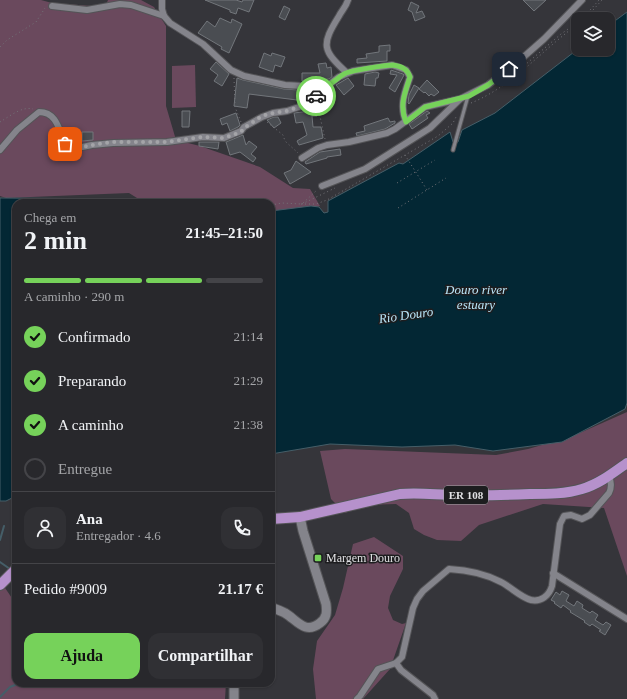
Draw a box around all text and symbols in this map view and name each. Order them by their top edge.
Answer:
map controls [571,12,615,56]
button: layers [571,12,615,56]
pin [492,52,526,86]
icon: home [498,58,520,80]
courier [296,76,336,116]
icon: car [305,85,327,107]
pin [48,127,82,161]
icon: bag [54,133,76,155]
text: Chega em [24,210,76,225]
text: 21:45–21:50 [186,225,263,241]
text: 2 min [24,226,87,255]
water label: Douro river estuary [444,282,508,312]
text: A caminho · 290 m [24,289,124,304]
water label: Rio Douro [377,304,435,326]
icon: check [24,326,46,348]
text: Confirmado [58,329,131,345]
text: 21:14 [233,329,263,344]
icon: check [24,370,46,392]
text: Preparando [58,373,126,389]
text: 21:29 [233,373,263,388]
icon: check [24,414,46,436]
text: A caminho [58,417,123,433]
text: 21:38 [233,417,263,432]
text: Entregue [58,461,112,477]
road number: ER 108 [444,486,488,504]
button: person [24,507,66,549]
button: phone [221,507,263,549]
text: Ana [76,511,103,527]
text: Entregador · 4.6 [76,528,161,543]
place label: Margem Douro [326,551,400,565]
marker: Margem Douro [313,553,323,563]
text: Pedido #9009 [24,581,107,597]
text: 21.17 € [218,581,263,597]
button: Ajuda [24,633,140,679]
button: Compartilhar [148,633,263,679]

